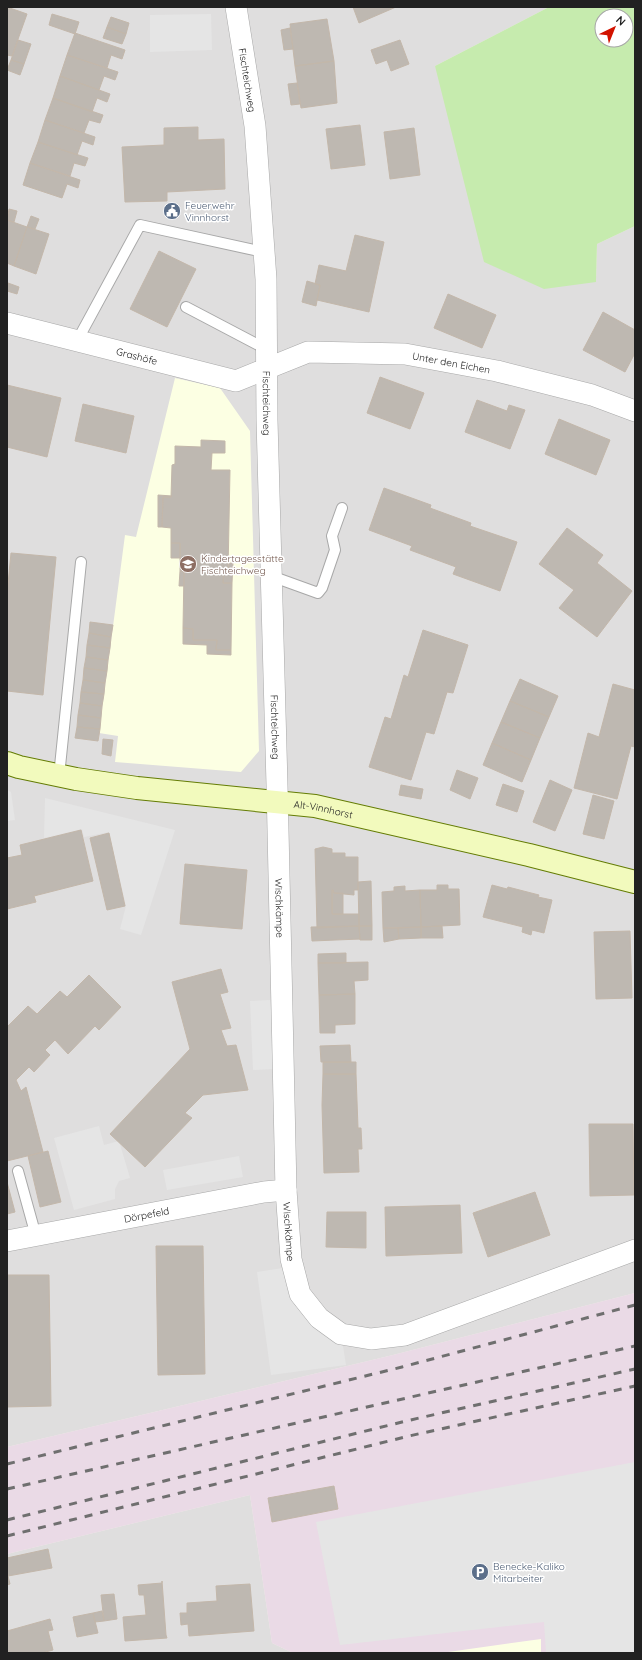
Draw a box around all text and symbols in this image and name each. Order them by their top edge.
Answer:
north arrow [594,8,634,48]
text: N [613,13,629,29]
street label: Fischteichweg [236,47,259,113]
place label: Feuerwehr Vinnhorst [185,199,235,224]
public building icon: Feuerwehr Vinnhorst [162,201,182,221]
street label: Grashöfe [115,344,159,367]
street label: Unter den Eichen [411,349,491,376]
street label: Fischteichweg [260,371,274,436]
place label: Kindertagesstätte Fischteichweg [201,552,284,577]
school or university icon: Kindertagesstätte Fischteichweg [178,554,198,574]
street label: Fischteichweg [268,694,283,760]
street label: Alt-Vinnhorst [293,797,355,821]
street label: Wischkämpe [273,878,287,938]
street label: Wischkämpe [280,1202,298,1262]
street label: Dörpefeld [123,1204,170,1225]
place label: Benecke-Kaliko Mitarbeiter [493,1560,565,1585]
parking icon: Benecke-Kaliko Mitarbeiter [470,1562,490,1582]

